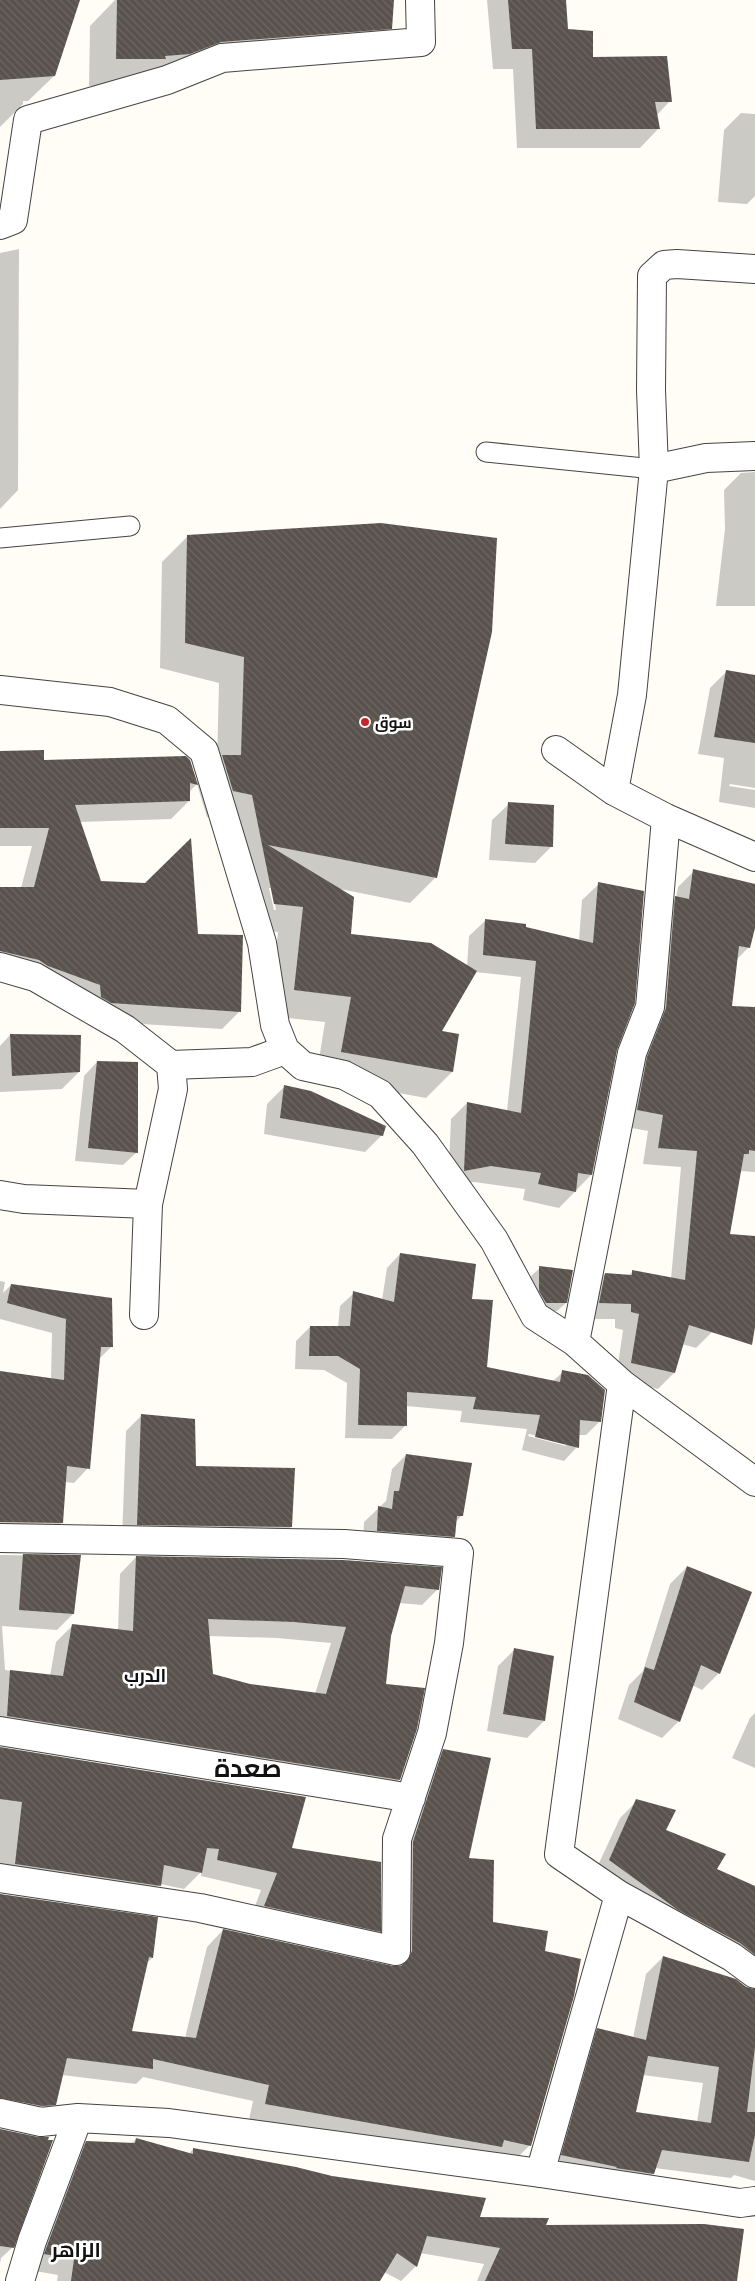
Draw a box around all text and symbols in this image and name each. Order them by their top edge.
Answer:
place label: سوق [375,712,412,732]
marker: سوق [359,716,371,728]
district label: الدرب [124,1663,166,1687]
district label: صعدة [214,1750,282,1783]
district label: الزاهر [50,2235,101,2262]

